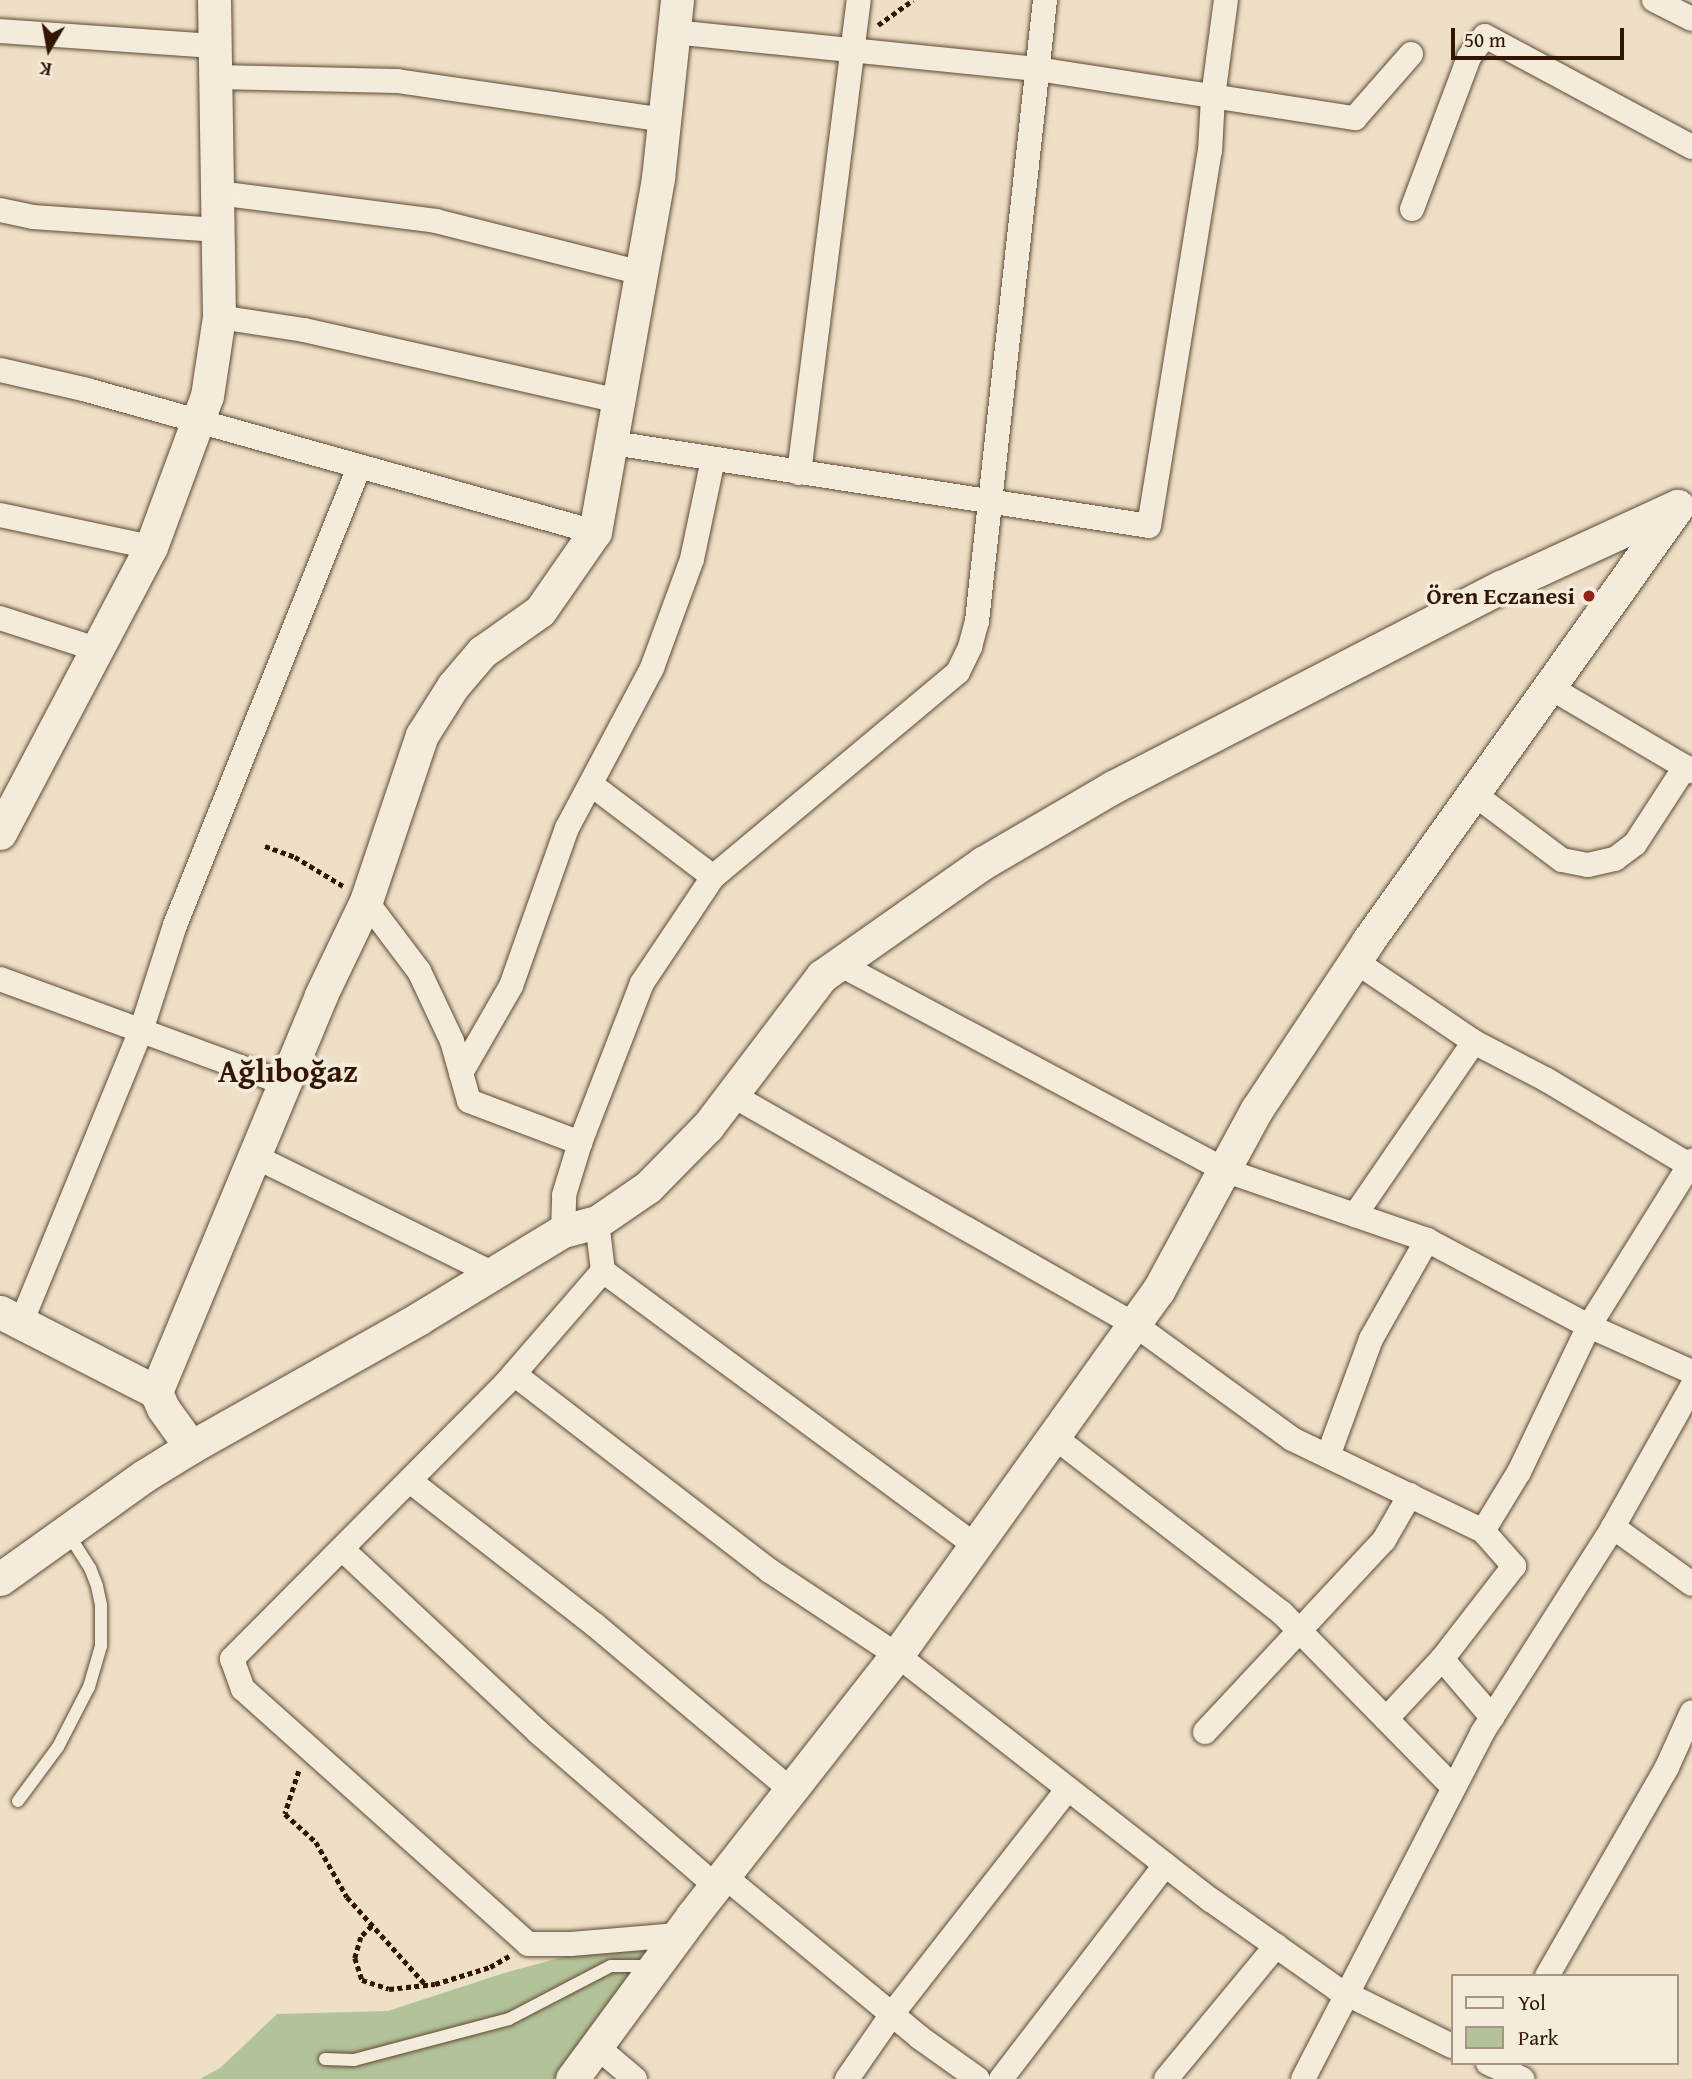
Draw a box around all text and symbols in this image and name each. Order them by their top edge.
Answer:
north arrow [14,14,84,84]
scale bar [1454,14,1627,58]
text: 50 m [1464,24,1506,55]
text: K [37,55,54,85]
place label: Ören Eczanesi [1427,582,1575,610]
marker: Ören Eczanesi [1581,588,1597,604]
district label: Ağlıboğaz [218,1052,358,1090]
legend [1450,1974,1678,2065]
text: Yol [1518,1987,1546,2018]
text: Park [1518,2022,1559,2053]

